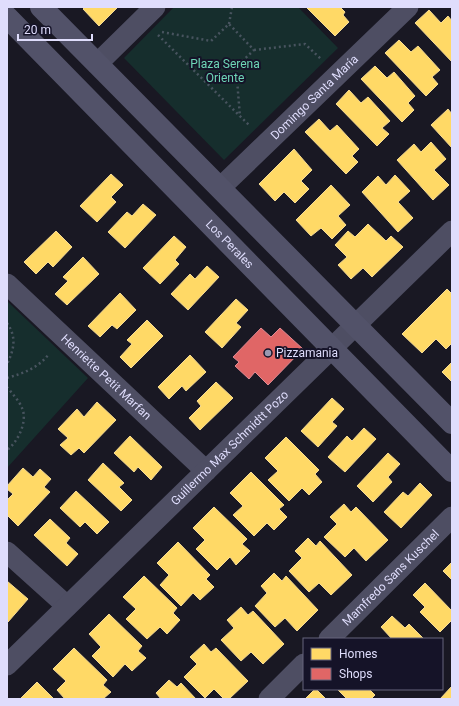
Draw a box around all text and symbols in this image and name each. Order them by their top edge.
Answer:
scale bar [18,16,92,42]
text: 20 m [24,23,51,37]
street label: Domingo Santa María [268,52,361,142]
park label: Plaza Serena Oriente [190,57,260,85]
street label: Los Perales [203,217,256,271]
street label: Henriette Petit Marfan [58,332,154,423]
place label: Pizzamania [276,346,338,360]
marker: Pizzamania [263,348,273,358]
street label: Guillermo Max Schmidtt Pozo [168,387,291,508]
street label: Mamfredo Sans Kuschel [339,527,442,629]
legend [303,638,443,690]
text: Homes [339,647,377,661]
text: Shops [339,667,373,681]

